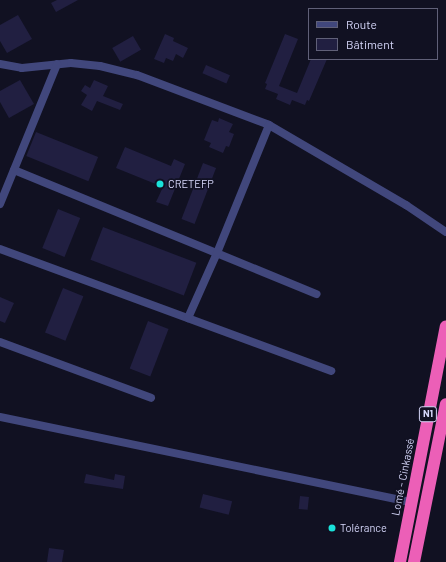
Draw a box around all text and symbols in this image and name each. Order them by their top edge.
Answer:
legend [308,8,438,60]
text: Route [346,17,377,31]
text: Bâtiment [346,37,394,51]
place label: CRETEFP [168,177,214,191]
marker: CRETEFP [155,179,165,189]
road number: N1 [418,406,438,422]
street label: Lomé - Cinkassé [389,437,417,517]
place label: Tolérance [340,521,387,535]
marker: Tolérance [327,523,337,533]

